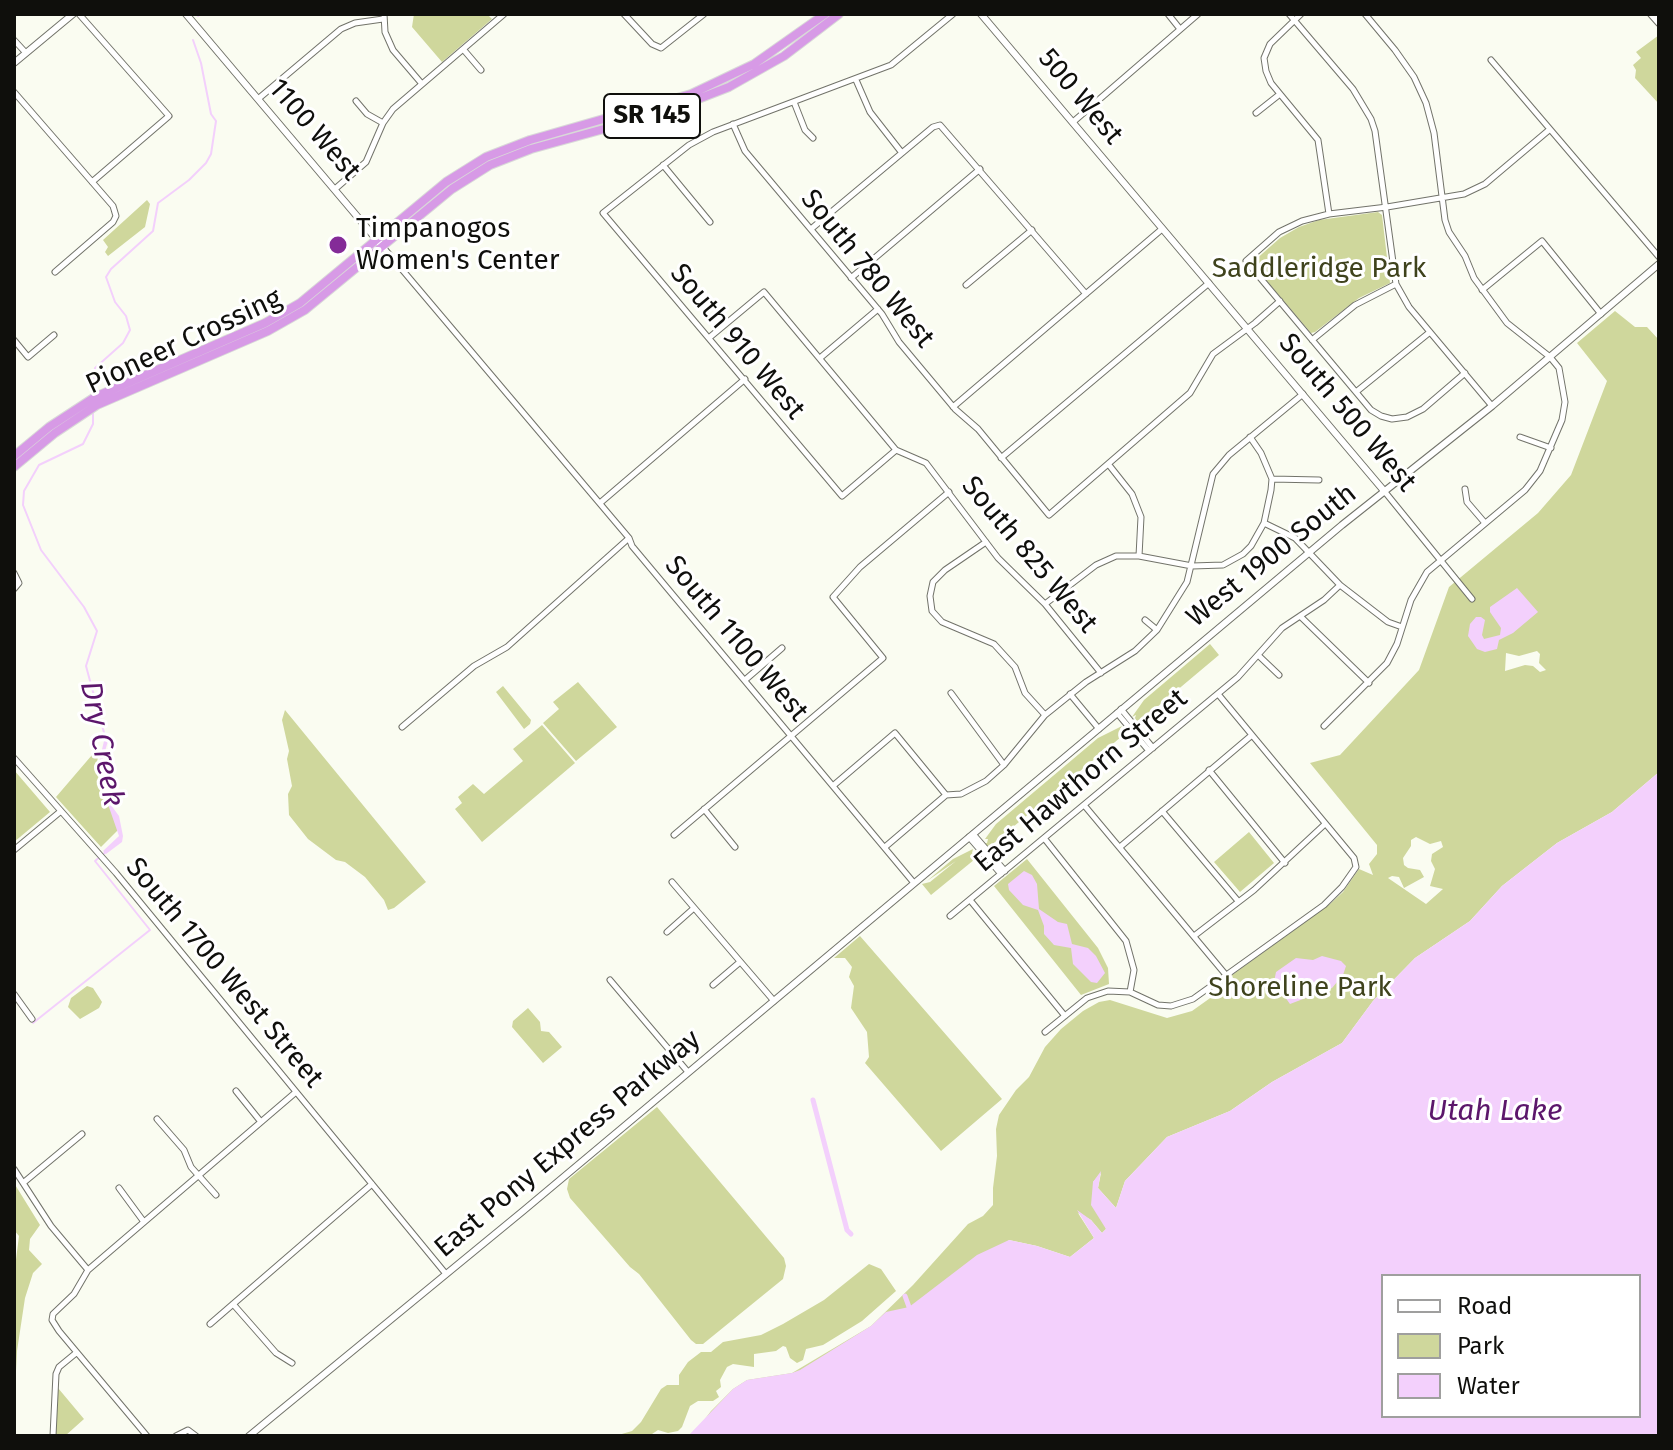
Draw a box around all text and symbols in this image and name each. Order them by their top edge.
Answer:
street label: 500 West [1030,43,1130,151]
street label: 1100 West [261,72,367,188]
road number: SR 145 [604,94,700,138]
street label: South 780 West [793,183,941,355]
place label: Timpanogos Women's Center [356,212,559,278]
marker: Timpanogos Women's Center [327,234,349,256]
park label: Saddleridge Park [1212,252,1426,286]
street label: South 910 West [662,257,812,427]
street label: Pioneer Crossing [81,282,287,402]
street label: South 500 West [1271,327,1423,499]
street label: South 825 West [954,470,1104,640]
street label: West 1900 South [1180,477,1364,635]
street label: South 1100 West [657,549,815,729]
water label: Dry Creek [71,678,131,810]
street label: East Hawthorn Street [968,682,1194,880]
street label: South 1700 West Street [118,851,330,1095]
park label: Shoreline Park [1208,971,1392,1005]
street label: East Pony Express Parkway [428,1023,708,1265]
water label: Utah Lake [1428,1094,1562,1130]
legend [1381,1274,1641,1418]
text: Road [1457,1292,1512,1320]
text: Park [1457,1332,1504,1360]
text: Water [1457,1372,1520,1400]

